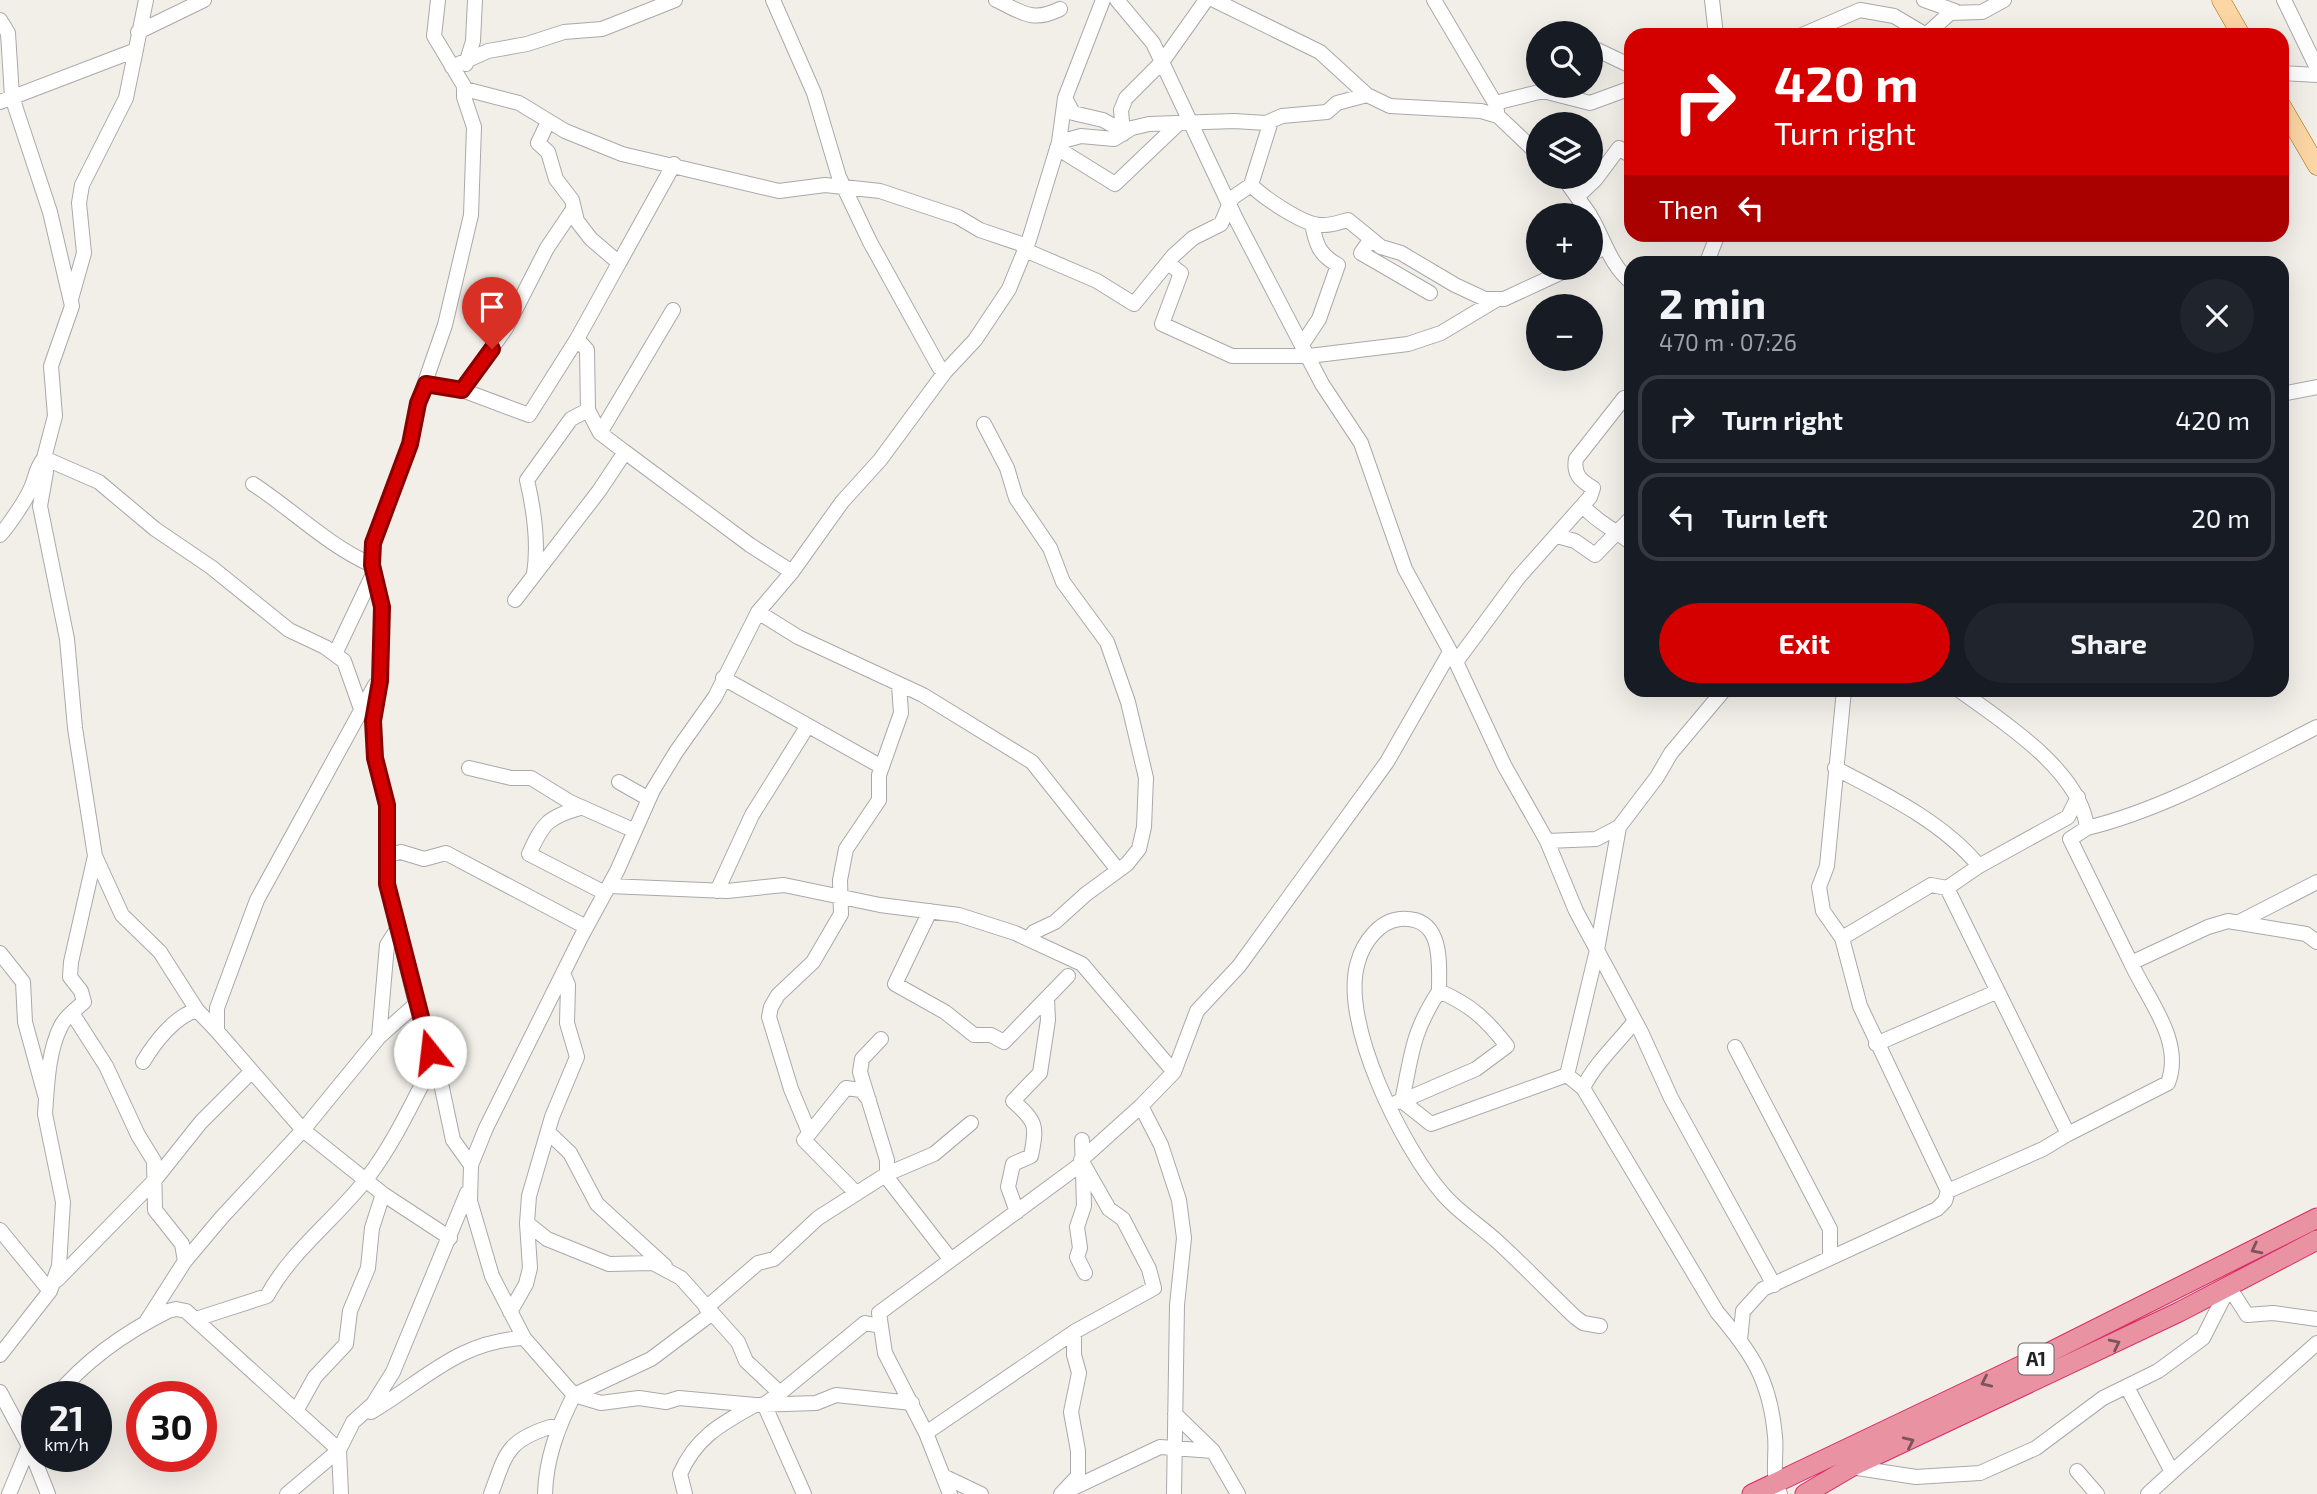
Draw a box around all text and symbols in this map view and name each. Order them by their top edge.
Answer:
map controls [1526,21,1603,371]
button: search [1526,21,1603,98]
text: 420 m [1774,53,1918,112]
icon: right [1659,56,1750,147]
button: layers [1526,112,1603,189]
text: Turn right [1774,113,1916,151]
icon: left [1732,189,1770,227]
text: Then [1659,193,1718,224]
button: + [1526,203,1603,280]
pin [462,277,522,349]
text: 2 min [1659,277,1766,327]
button: close [2180,279,2254,353]
icon: arrive [473,288,511,326]
button: − [1526,294,1603,371]
text: 470 m · 07:26 [1659,328,1797,356]
icon: right [1663,400,1701,438]
text: Turn right [1722,404,1843,435]
text: 420 m [2175,404,2250,435]
icon: left [1663,498,1701,536]
text: Turn left [1722,502,1828,533]
text: 20 m [2191,502,2250,533]
button: Exit [1659,603,1950,683]
button: Share [1964,603,2254,683]
position arrow [393,1015,467,1089]
one-way arrow [2251,1241,2263,1255]
one-way arrow [2108,1338,2120,1352]
road number: A1 [2018,1344,2054,1374]
one-way arrow [1981,1374,1993,1388]
speed limit sign: 30 [126,1381,217,1472]
text: 21 [49,1396,84,1438]
text: km/h [44,1433,89,1455]
one-way arrow [1902,1436,1915,1450]

